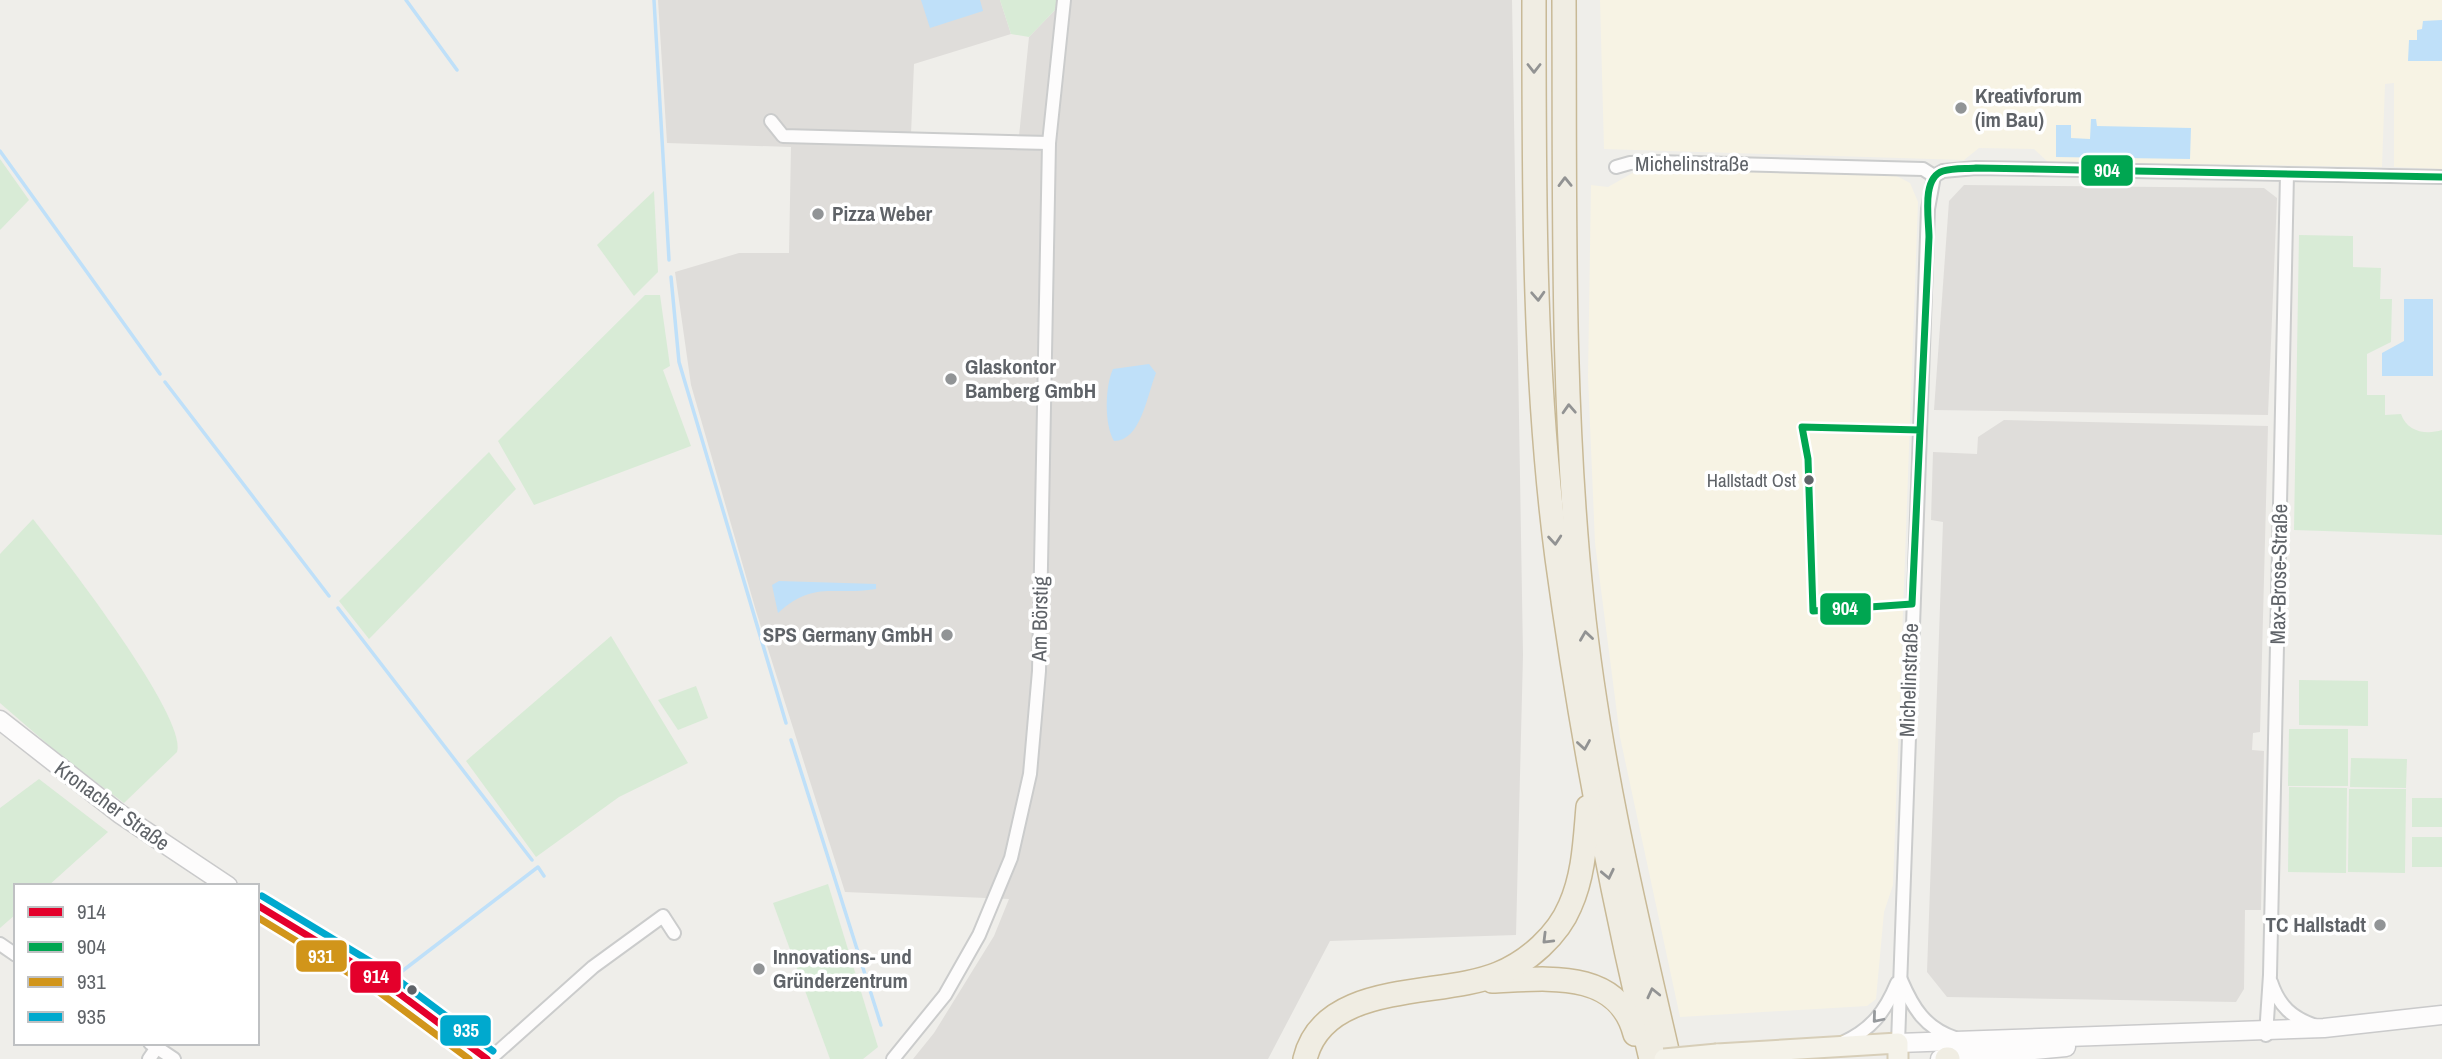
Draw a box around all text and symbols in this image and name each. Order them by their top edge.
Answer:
one-way arrow [1526,63,1542,74]
place label: Kreativforum (im Bau) [1975,81,2082,134]
marker: Kreativforum (im Bau) [1953,100,1969,116]
street label: Michelinstraße [1635,149,1749,178]
line badge: 904 [2080,154,2134,187]
text: 904 [2094,157,2120,183]
one-way arrow [1557,176,1573,187]
place label: Pizza Weber [832,199,932,228]
marker: Pizza Weber [810,206,826,222]
one-way arrow [1531,290,1546,301]
place label: Glaskontor Bamberg GmbH [965,352,1096,405]
marker: Glaskontor Bamberg GmbH [943,371,959,387]
one-way arrow [1561,404,1576,415]
place label: Hallstadt Ost [1707,467,1797,493]
marker: Hallstadt Ost [1802,473,1816,487]
street label: Max-Brose-Straße [2263,503,2294,645]
one-way arrow [1547,534,1562,545]
street label: Am Börstig [1024,576,1055,663]
line badge: 904 [1819,592,1872,626]
text: 904 [1832,595,1858,621]
place label: SPS Germany GmbH [763,620,933,649]
street label: Michelinstraße [1892,623,1925,737]
marker: SPS Germany GmbH [939,627,955,643]
one-way arrow [1579,630,1594,642]
one-way arrow [1576,739,1591,751]
street label: Kronacher Straße [49,754,176,857]
one-way arrow [1600,868,1615,880]
legend [14,884,259,1045]
text: 914 [77,897,106,926]
place label: TC Hallstadt [2266,910,2366,939]
marker: TC Hallstadt [2372,917,2388,933]
one-way arrow [1542,931,1555,944]
text: 904 [77,932,106,961]
line badge: 931 [295,939,348,973]
place label: Innovations- und Gründerzentrum [773,942,912,995]
text: 931 [308,943,334,969]
line badge: 914 [349,960,402,994]
marker: Innovations- und Gründerzentrum [751,961,767,977]
text: 914 [363,963,389,989]
text: 931 [77,967,106,996]
unlabelled marker [405,983,419,997]
one-way arrow [1647,987,1661,999]
text: 935 [77,1002,106,1031]
one-way arrow [1873,1010,1885,1023]
line badge: 935 [439,1014,492,1047]
text: 935 [453,1017,479,1043]

